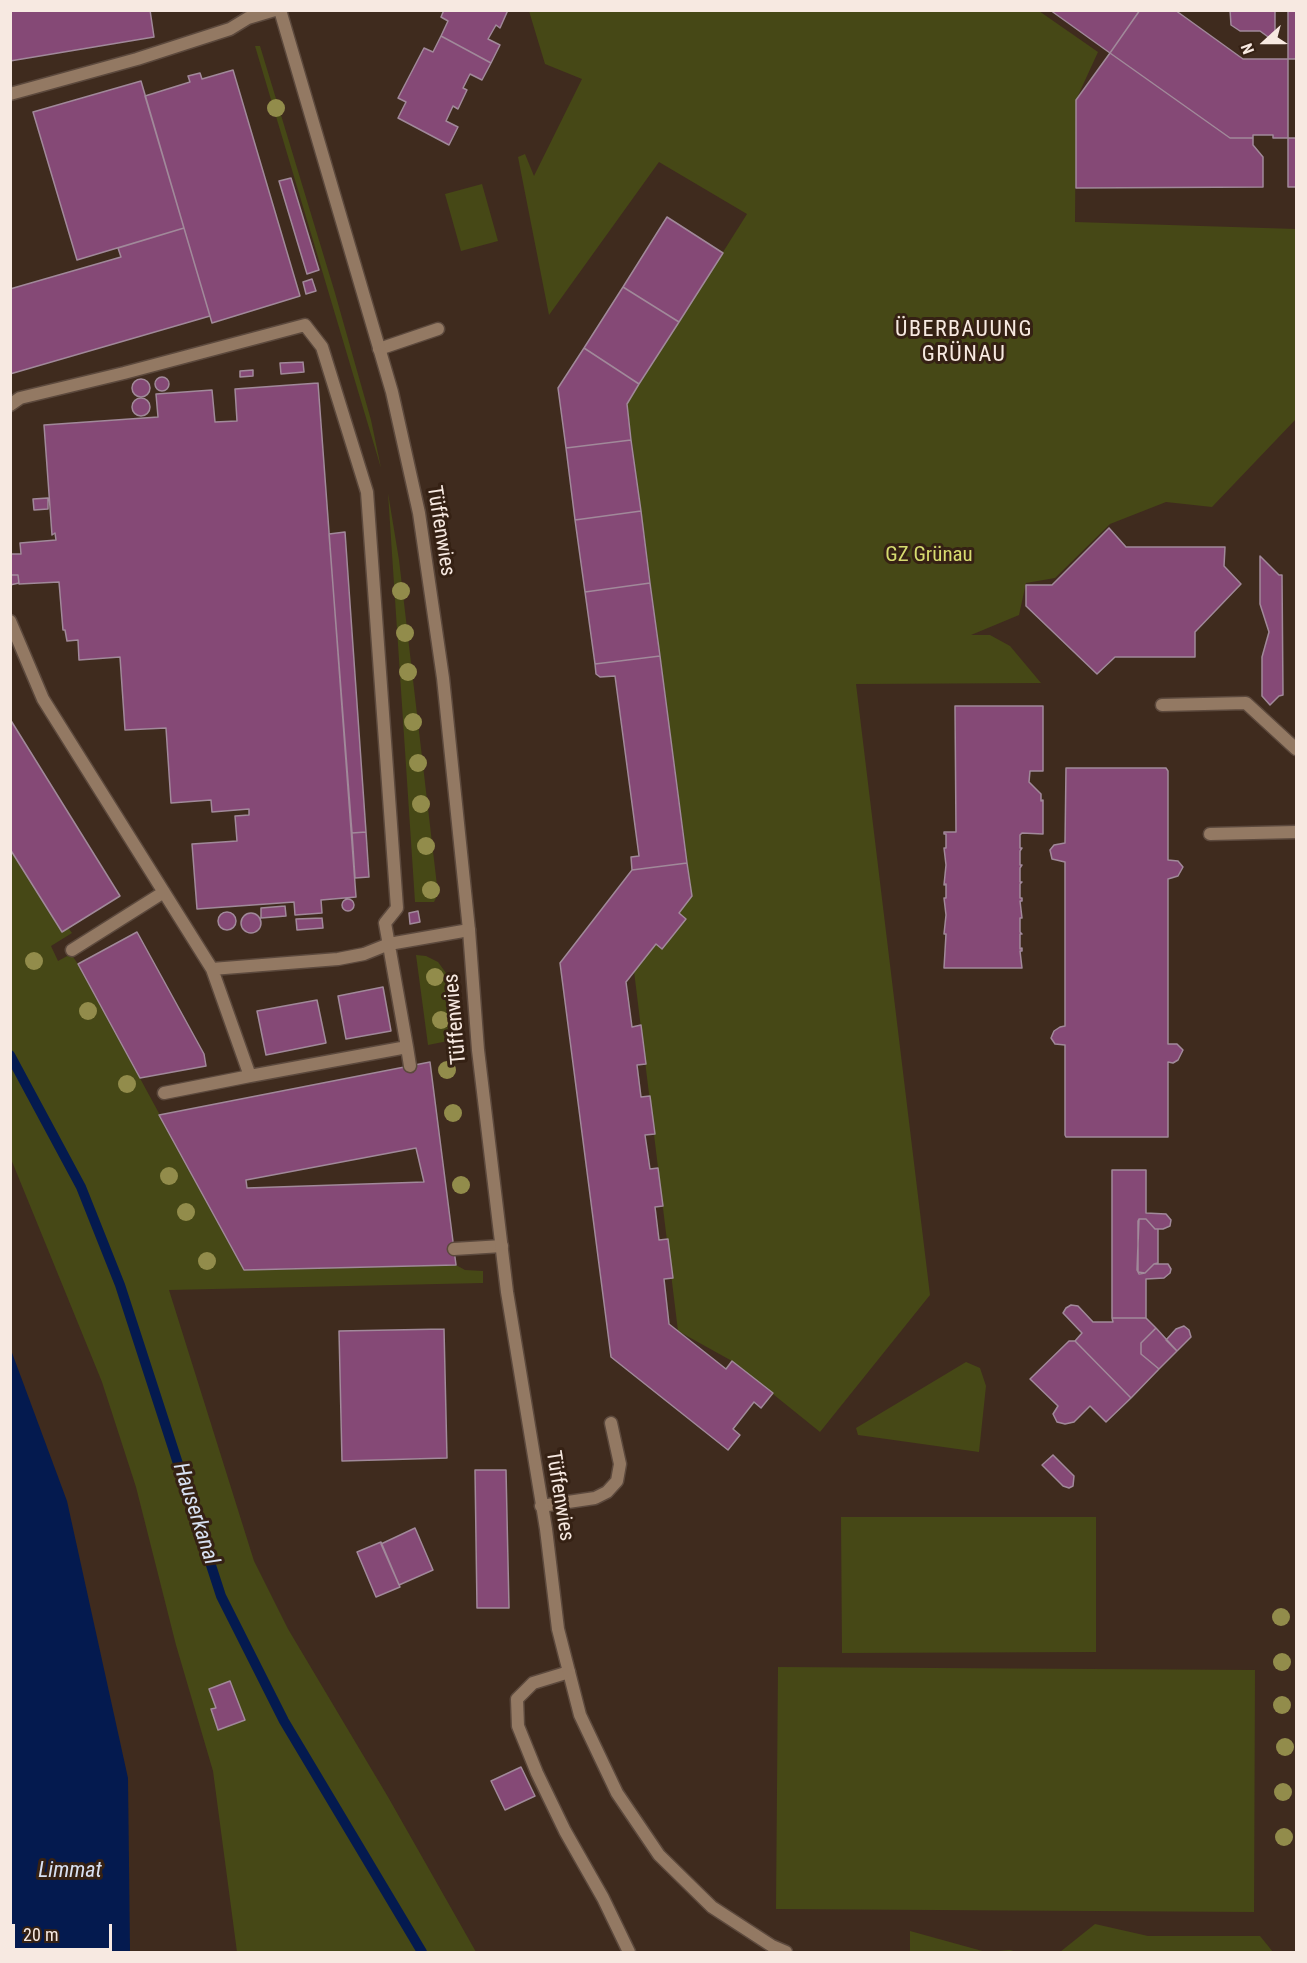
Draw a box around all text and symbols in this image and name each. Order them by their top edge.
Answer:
north arrow [1235,12,1295,72]
text: N [1237,41,1258,57]
district label: ÜBERBAUUNG GRÜNAU [895,317,1033,368]
street label: Tüffenwies [420,484,460,578]
park label: GZ Grünau [885,543,973,569]
street label: Tüffenwies [439,973,473,1065]
street label: Tüffenwies [539,1449,579,1543]
water label: Hauserkanal [166,1460,224,1568]
water label: Limmat [38,1858,102,1884]
scale bar [15,1912,116,1950]
text: 20 m [23,1924,58,1945]

